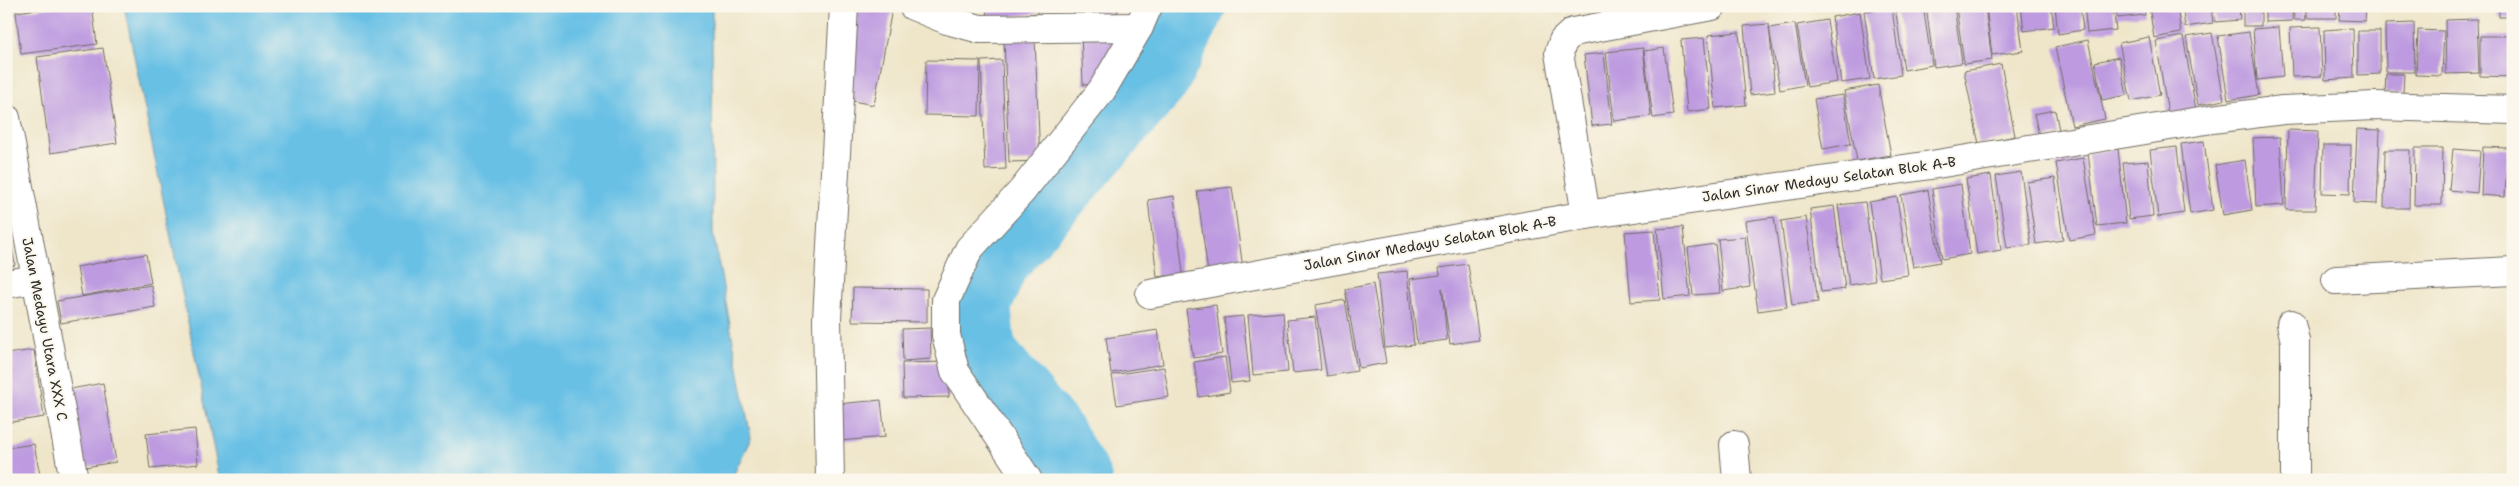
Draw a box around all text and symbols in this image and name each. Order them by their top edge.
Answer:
street label: Jalan Sinar Medayu Selatan Blok A-B [1701,152,1957,206]
street label: Jalan Sinar Medayu Selatan Blok A-B [1302,212,1558,274]
street label: Jalan Medayu Utara XXX C [18,236,72,422]

